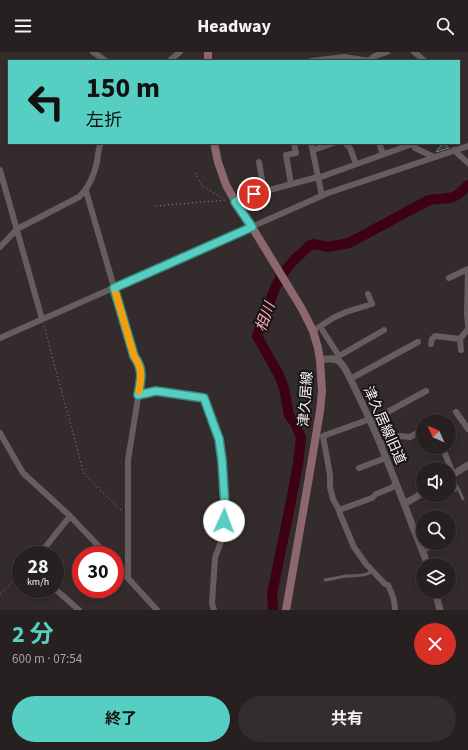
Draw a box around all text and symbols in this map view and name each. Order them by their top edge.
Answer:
text: Headway [197,14,271,39]
icon: menu [12,15,34,37]
icon: search [434,15,456,37]
text: 150 m [86,68,160,108]
icon: left [20,76,72,128]
text: 左折 [86,108,122,133]
pin [237,177,271,211]
icon: arrive [243,183,265,205]
water label: 相川 [250,298,281,335]
street label: 津久居線 [294,370,318,428]
street label: 津久居線旧道 [358,383,410,468]
north arrow [416,414,456,454]
map controls [416,414,456,598]
button: sound [416,462,456,502]
position arrow [203,500,245,542]
button: search [416,510,456,550]
speed limit sign: 30 [72,546,124,598]
text: 28 [27,553,49,581]
button: layers [416,558,456,598]
text: km/h [27,575,49,589]
text: 2 分 [12,617,53,652]
button: close [414,623,456,665]
text: 600 m · 07:54 [12,650,82,668]
button: 終了 [12,696,230,742]
button: 共有 [238,696,456,742]

